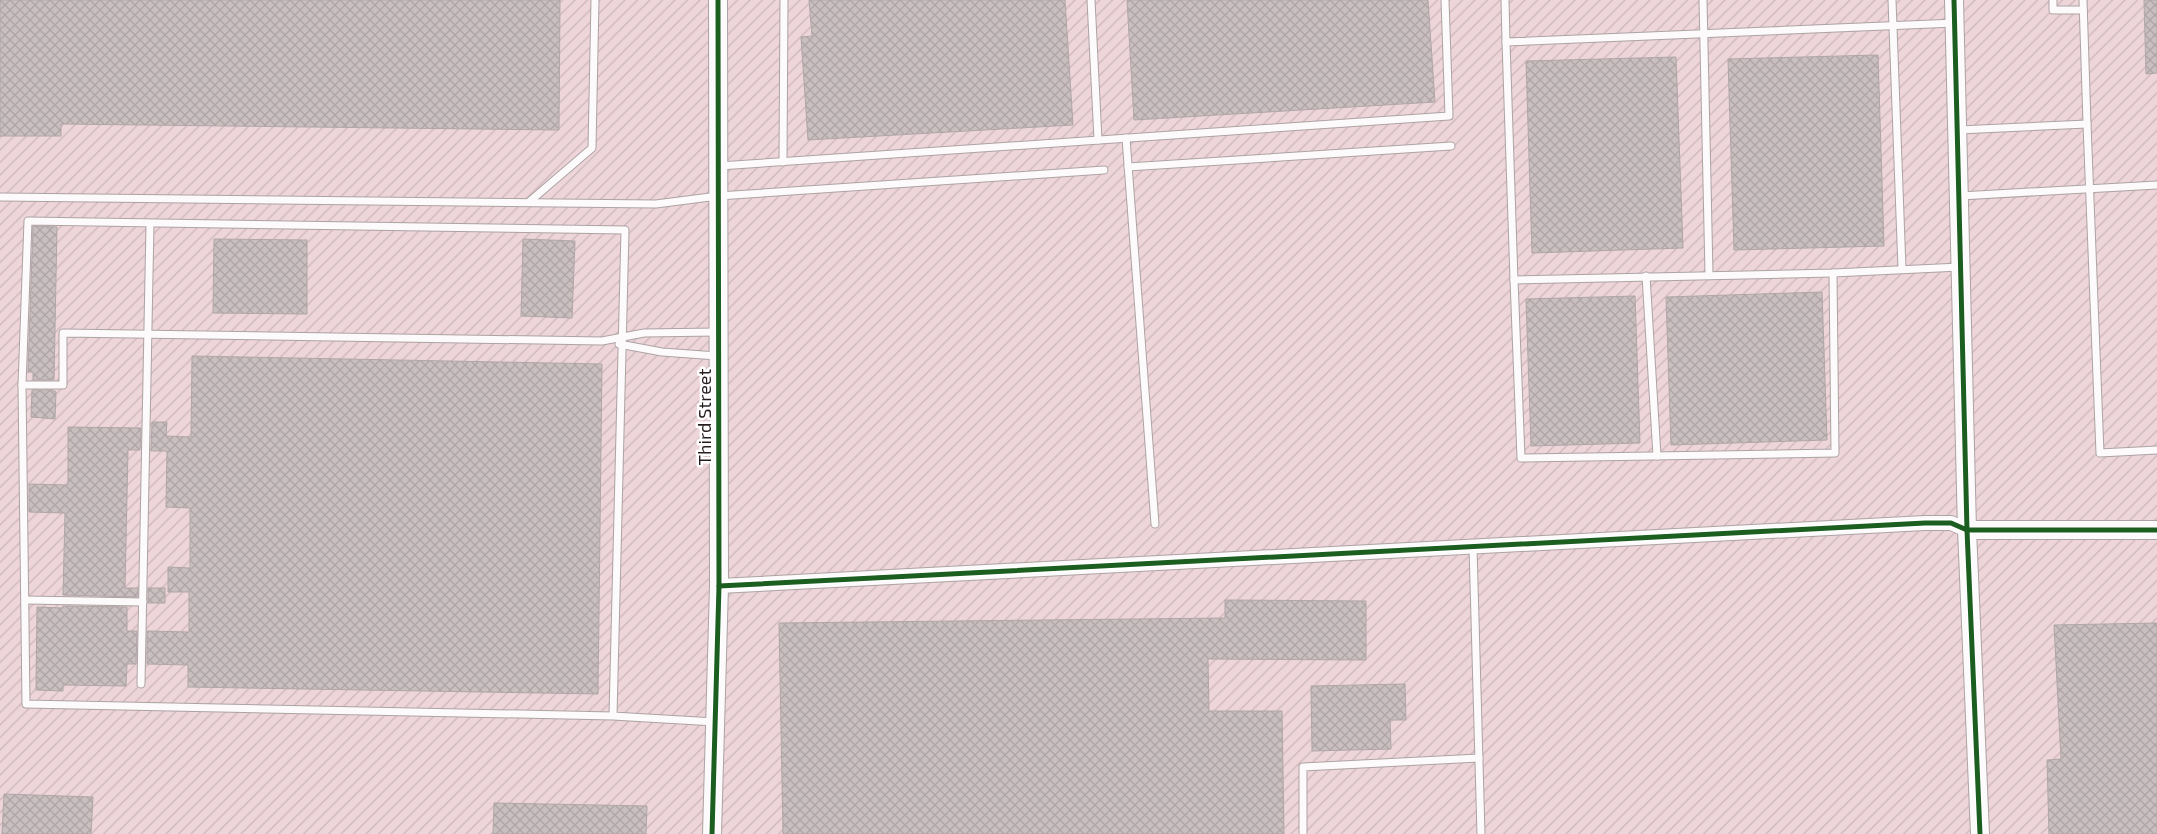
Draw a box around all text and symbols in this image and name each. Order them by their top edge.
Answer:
street label: Third Street [693,368,715,465]

